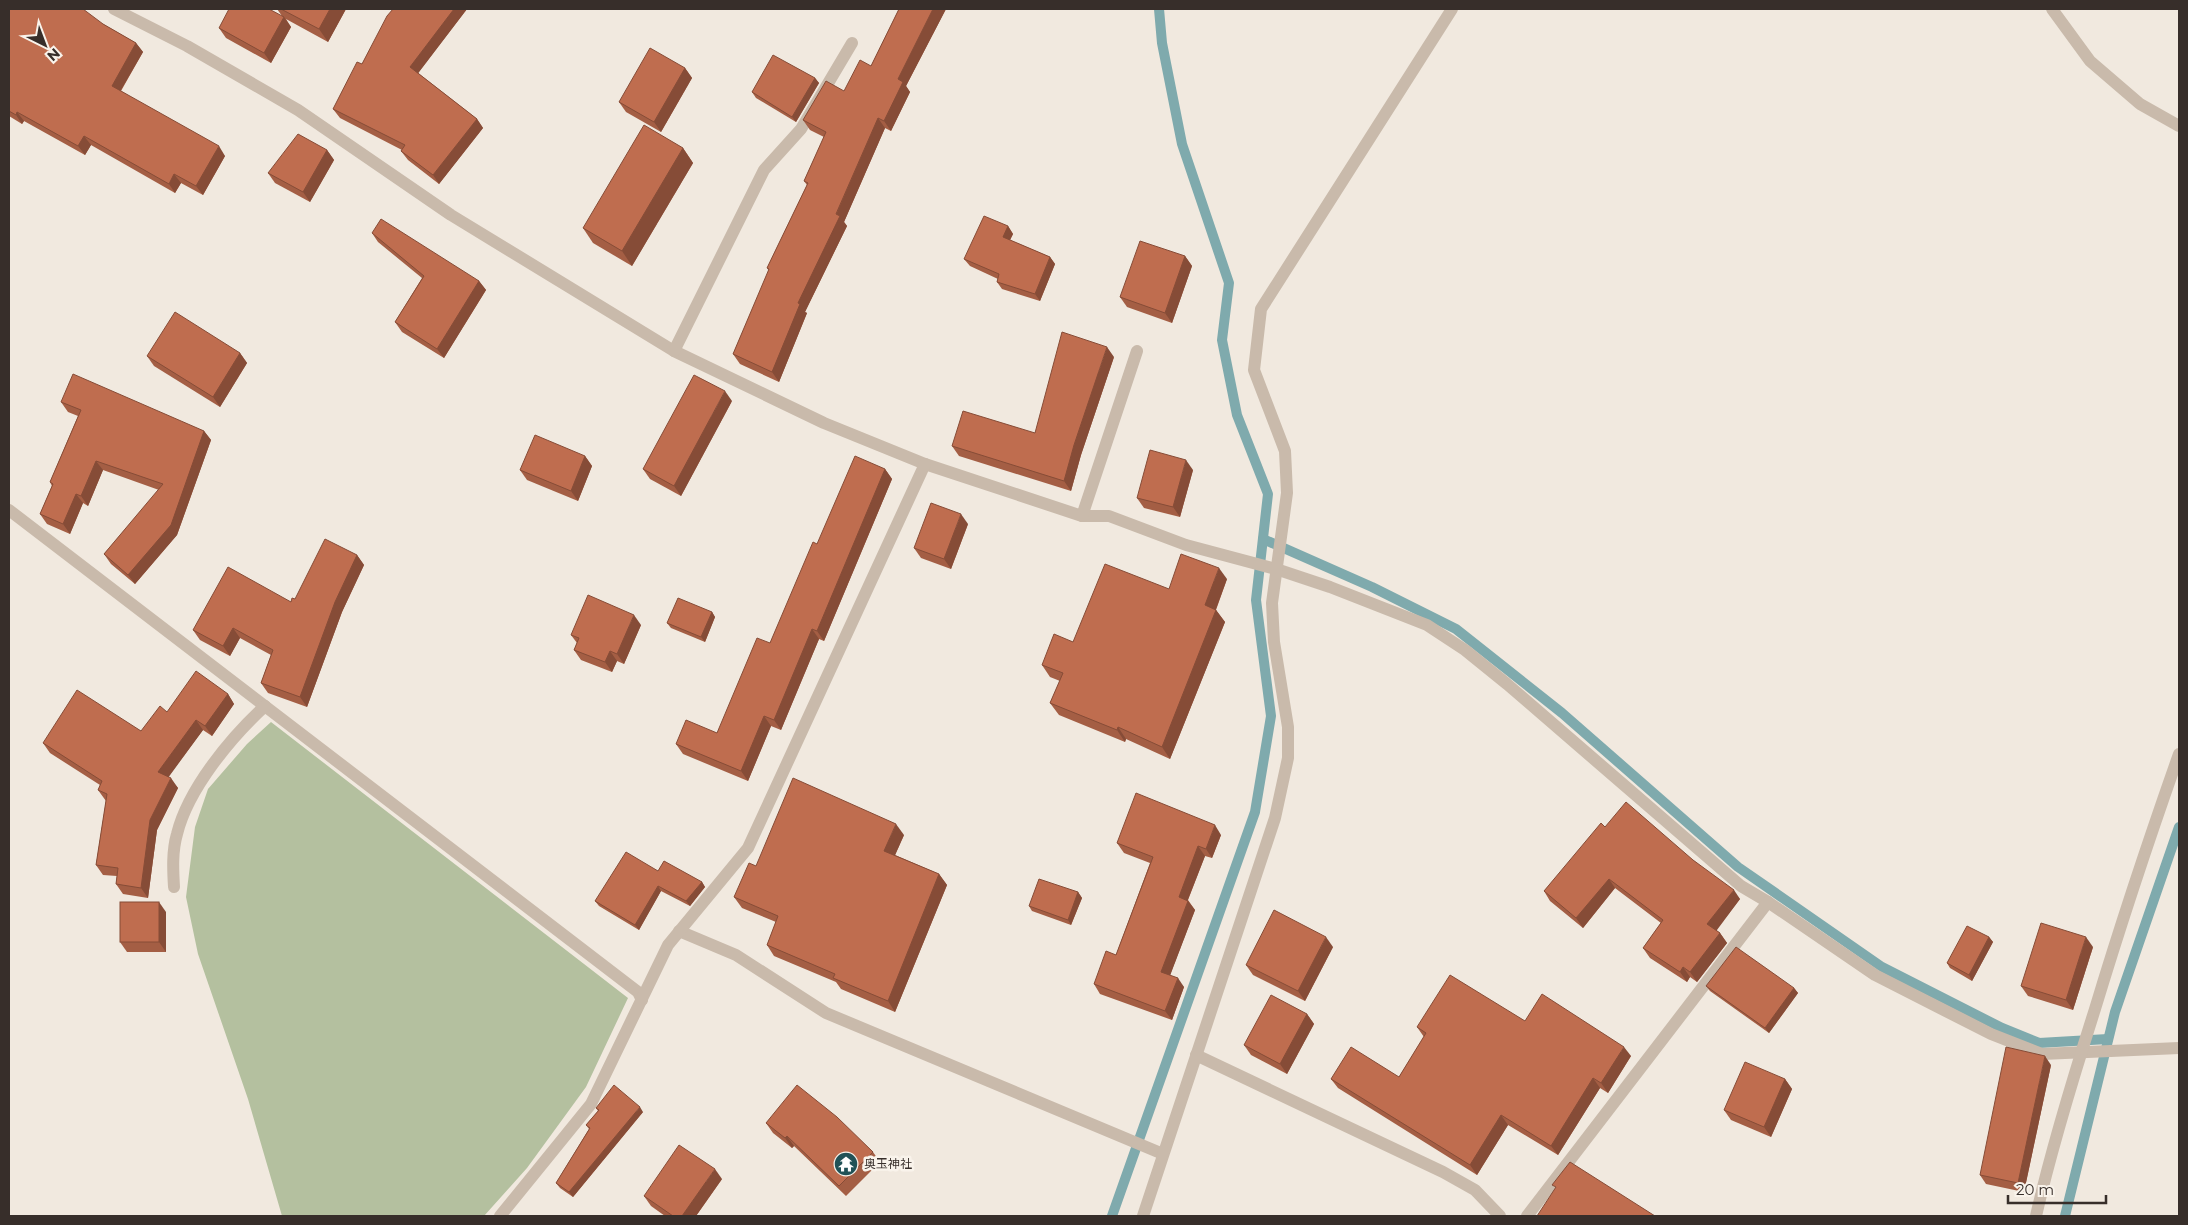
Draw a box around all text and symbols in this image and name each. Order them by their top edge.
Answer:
north arrow [20,20,70,70]
text: N [43,44,64,65]
temple icon: 奥玉神社 [833,1151,859,1177]
place label: 奥玉神社 [864,1156,912,1171]
scale bar [2008,1172,2106,1204]
text: 20 m [2016,1180,2054,1199]

